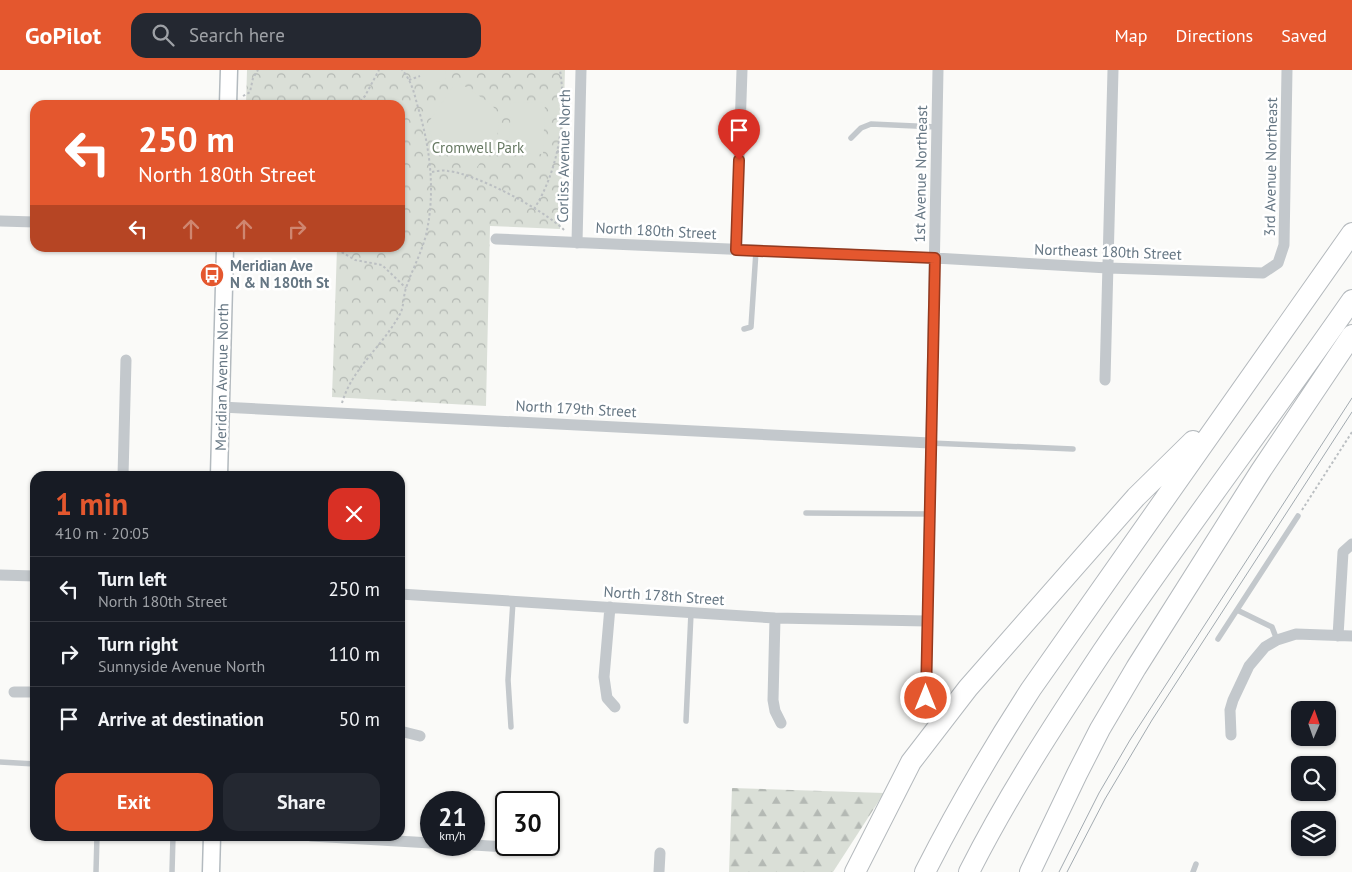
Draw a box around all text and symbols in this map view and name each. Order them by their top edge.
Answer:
search box [131,13,481,58]
text: GoPilot [25,20,101,51]
icon: search [149,21,177,49]
text: Search here [189,23,285,47]
text: Map [1115,24,1147,47]
text: Directions [1175,24,1253,47]
text: Saved [1281,24,1327,47]
street label: Corliss Avenue North [553,89,574,223]
street label: 3rd Avenue Northeast [1260,97,1281,237]
street label: 1st Avenue Northeast [910,105,931,243]
pin [718,109,760,160]
text: 250 m [138,116,235,162]
icon: arrive [725,116,753,144]
icon: left [55,120,120,185]
park label: Cromwell Park [432,138,525,157]
text: North 180th Street [138,160,316,188]
icon: left [124,215,152,243]
icon: ahead [177,215,205,243]
icon: ahead [230,215,258,243]
icon: right [283,215,311,243]
street label: North 180th Street [595,218,717,243]
street label: Northeast 180th Street [1034,239,1182,264]
place label: Meridian Ave N & N 180th St [230,256,330,292]
bus stop icon: Meridian Ave N & N 180th St [199,262,225,288]
street label: Meridian Avenue North [211,303,232,451]
street label: North 179th Street [515,396,637,421]
text: 1 min [55,484,128,523]
button: close [328,488,380,540]
text: 410 m · 20:05 [55,523,150,543]
text: Turn left [98,567,167,591]
icon: left [55,575,83,603]
text: 250 m [328,577,380,601]
street label: North 178th Street [603,582,725,609]
text: North 180th Street [98,591,227,611]
text: Turn right [98,632,178,656]
icon: right [55,640,83,668]
text: 110 m [328,642,380,666]
text: Sunnyside Avenue North [98,656,265,676]
position arrow [899,671,951,723]
north arrow [1291,701,1336,746]
map controls [1291,701,1336,856]
icon: arrive [55,705,83,733]
text: Arrive at destination [98,707,264,731]
text: 50 m [339,707,380,731]
button: search [1291,756,1336,801]
button: Exit [55,773,213,831]
button: Share [223,773,380,831]
speed limit sign: 30 [495,791,560,856]
text: 21 [438,801,467,833]
button: layers [1291,811,1336,856]
text: km/h [439,828,466,843]

